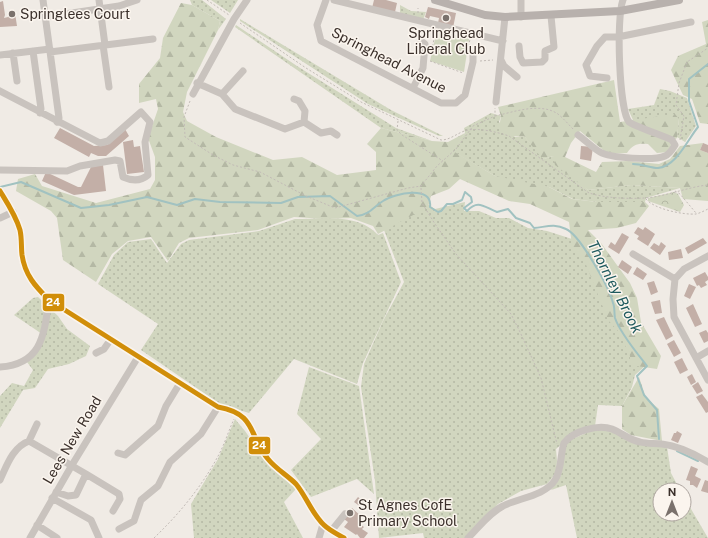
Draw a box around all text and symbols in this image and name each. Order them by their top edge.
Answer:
place label: Springlees Court [20,6,130,22]
marker: Springlees Court [7,9,17,19]
marker: Springhead Liberal Club [441,13,451,23]
street label: Springhead Avenue [329,24,449,96]
place label: Springhead Liberal Club [407,25,485,57]
water label: Thornley Brook [585,237,647,337]
line badge: 24 [42,293,65,312]
text: 24 [46,296,60,308]
street label: Lees New Road [39,393,105,487]
line badge: 24 [248,436,271,455]
text: 24 [252,439,266,451]
north arrow [652,482,692,522]
text: N [668,486,676,498]
place label: St Agnes CofE Primary School [358,497,457,529]
marker: St Agnes CofE Primary School [345,508,355,518]

